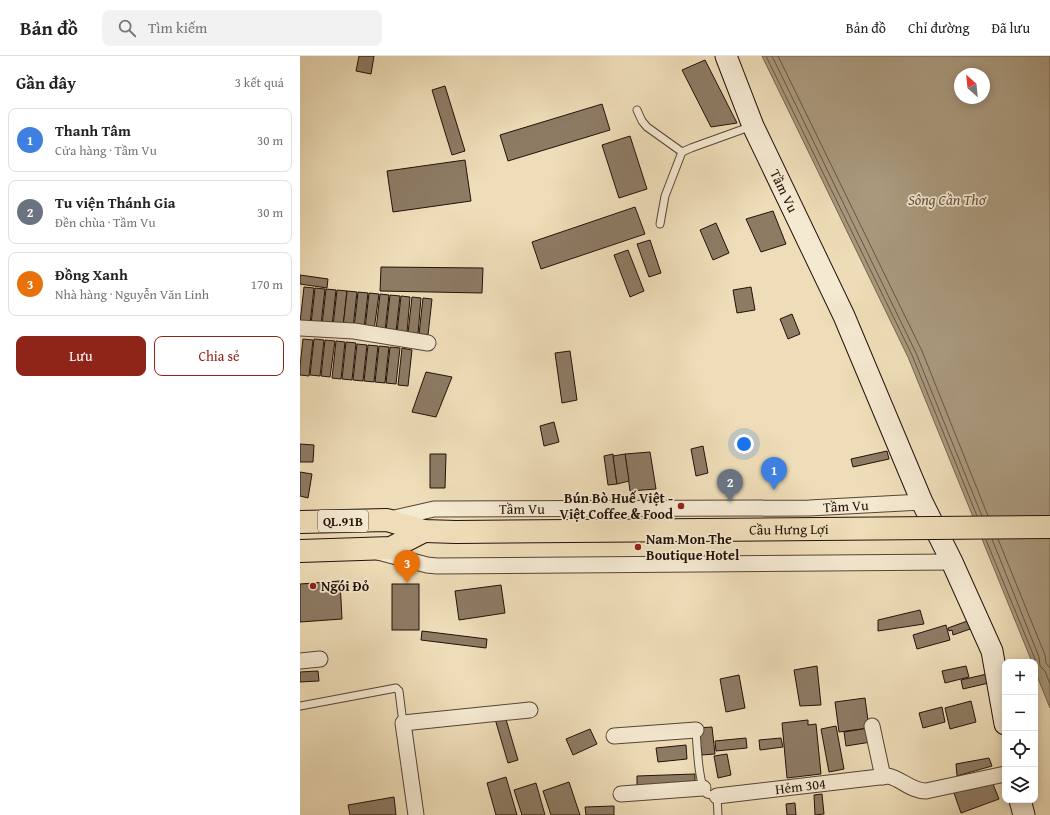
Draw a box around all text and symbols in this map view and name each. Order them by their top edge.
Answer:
search box [102,10,382,46]
text: Bản đồ [20,14,78,42]
icon: search [116,17,138,39]
text: Tìm kiếm [148,17,207,38]
text: Bản đồ [846,18,886,38]
text: Chỉ đường [908,18,969,38]
text: Đã lưu [991,18,1030,38]
north arrow [954,68,990,104]
text: Gần đây [16,70,76,95]
text: 3 kết quả [235,73,284,92]
text: Thanh Tâm [55,120,131,141]
text: 1 [27,131,33,150]
text: 30 m [257,131,283,150]
text: Cửa hàng · Tầm Vu [55,141,157,160]
street label: Tầm Vu [765,166,803,216]
water label: Sông Cần Thơ [908,189,987,210]
text: Tu viện Thánh Gia [55,192,176,213]
text: 2 [27,203,33,222]
text: 30 m [257,203,283,222]
text: Đền chùa · Tầm Vu [55,213,156,232]
text: Đồng Xanh [55,264,128,285]
text: 3 [27,275,33,294]
text: 170 m [251,275,283,294]
text: Nhà hàng · Nguyễn Văn Linh [55,285,209,304]
button: Lưu [16,336,146,376]
button: Chia sẻ [154,336,284,376]
your location [734,434,754,454]
pin: 1 [761,457,787,490]
pin: 2 [717,469,743,502]
place label: Bún Bò Huế Việt - Việt Coffee & Food [560,488,673,524]
street label: Tầm Vu [822,495,870,517]
street label: Tầm Vu [499,499,545,519]
marker: Bún Bò Huế Việt - Việt Coffee & Food [676,501,686,511]
road number: QL.91B [318,510,368,532]
street label: Cầu Hưng Lợi [749,519,829,540]
place label: Nam Mon The Boutique Hotel [646,529,740,565]
marker: Nam Mon The Boutique Hotel [633,542,643,552]
pin: 3 [394,550,420,583]
place label: Ngói Đỏ [321,576,370,596]
marker: Ngói Đỏ [308,581,318,591]
map controls [1002,659,1038,803]
button: + [1002,659,1038,695]
button: − [1002,695,1038,731]
button: locate [1002,731,1038,767]
button: layers [1002,767,1038,803]
street label: Hẻm 304 [774,773,827,799]

